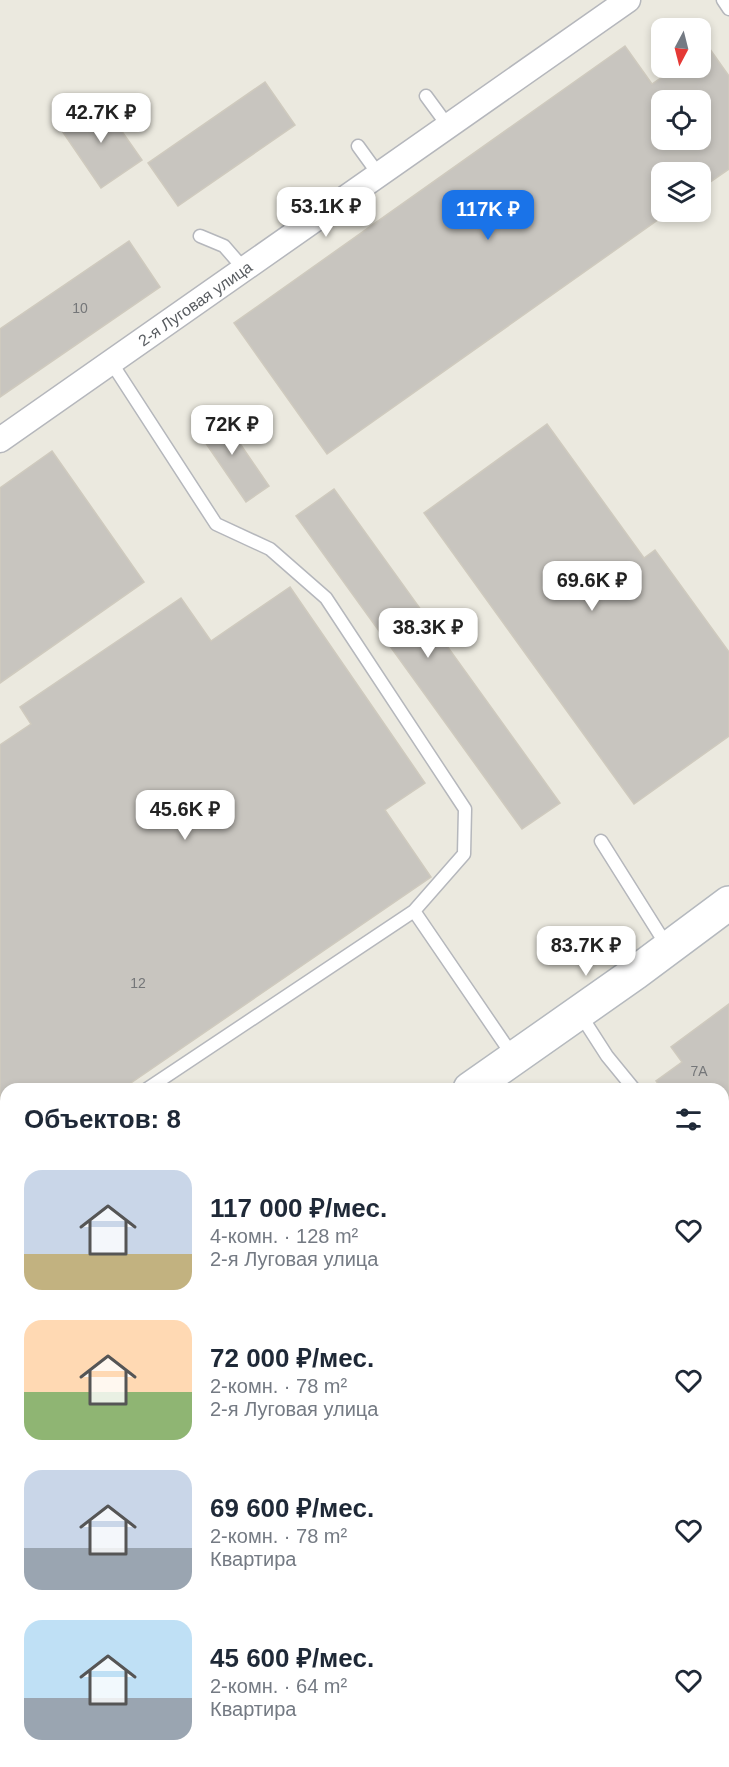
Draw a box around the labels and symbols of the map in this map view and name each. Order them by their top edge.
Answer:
north arrow [651,18,711,78]
pin: 42.7K ₽ [46,93,156,144]
pin: 53.1K ₽ [271,187,381,238]
pin: 117K ₽ [439,190,537,241]
street label: 2-я Луговая улица [135,258,255,349]
house number: 10 [72,300,88,316]
pin: 72K ₽ [190,405,274,456]
pin: 69.6K ₽ [537,561,647,612]
pin: 38.3K ₽ [373,608,483,659]
pin: 45.6K ₽ [130,790,240,841]
pin: 83.7K ₽ [531,926,641,977]
house number: 12 [130,975,146,991]
house number: 7А [690,1063,708,1079]

